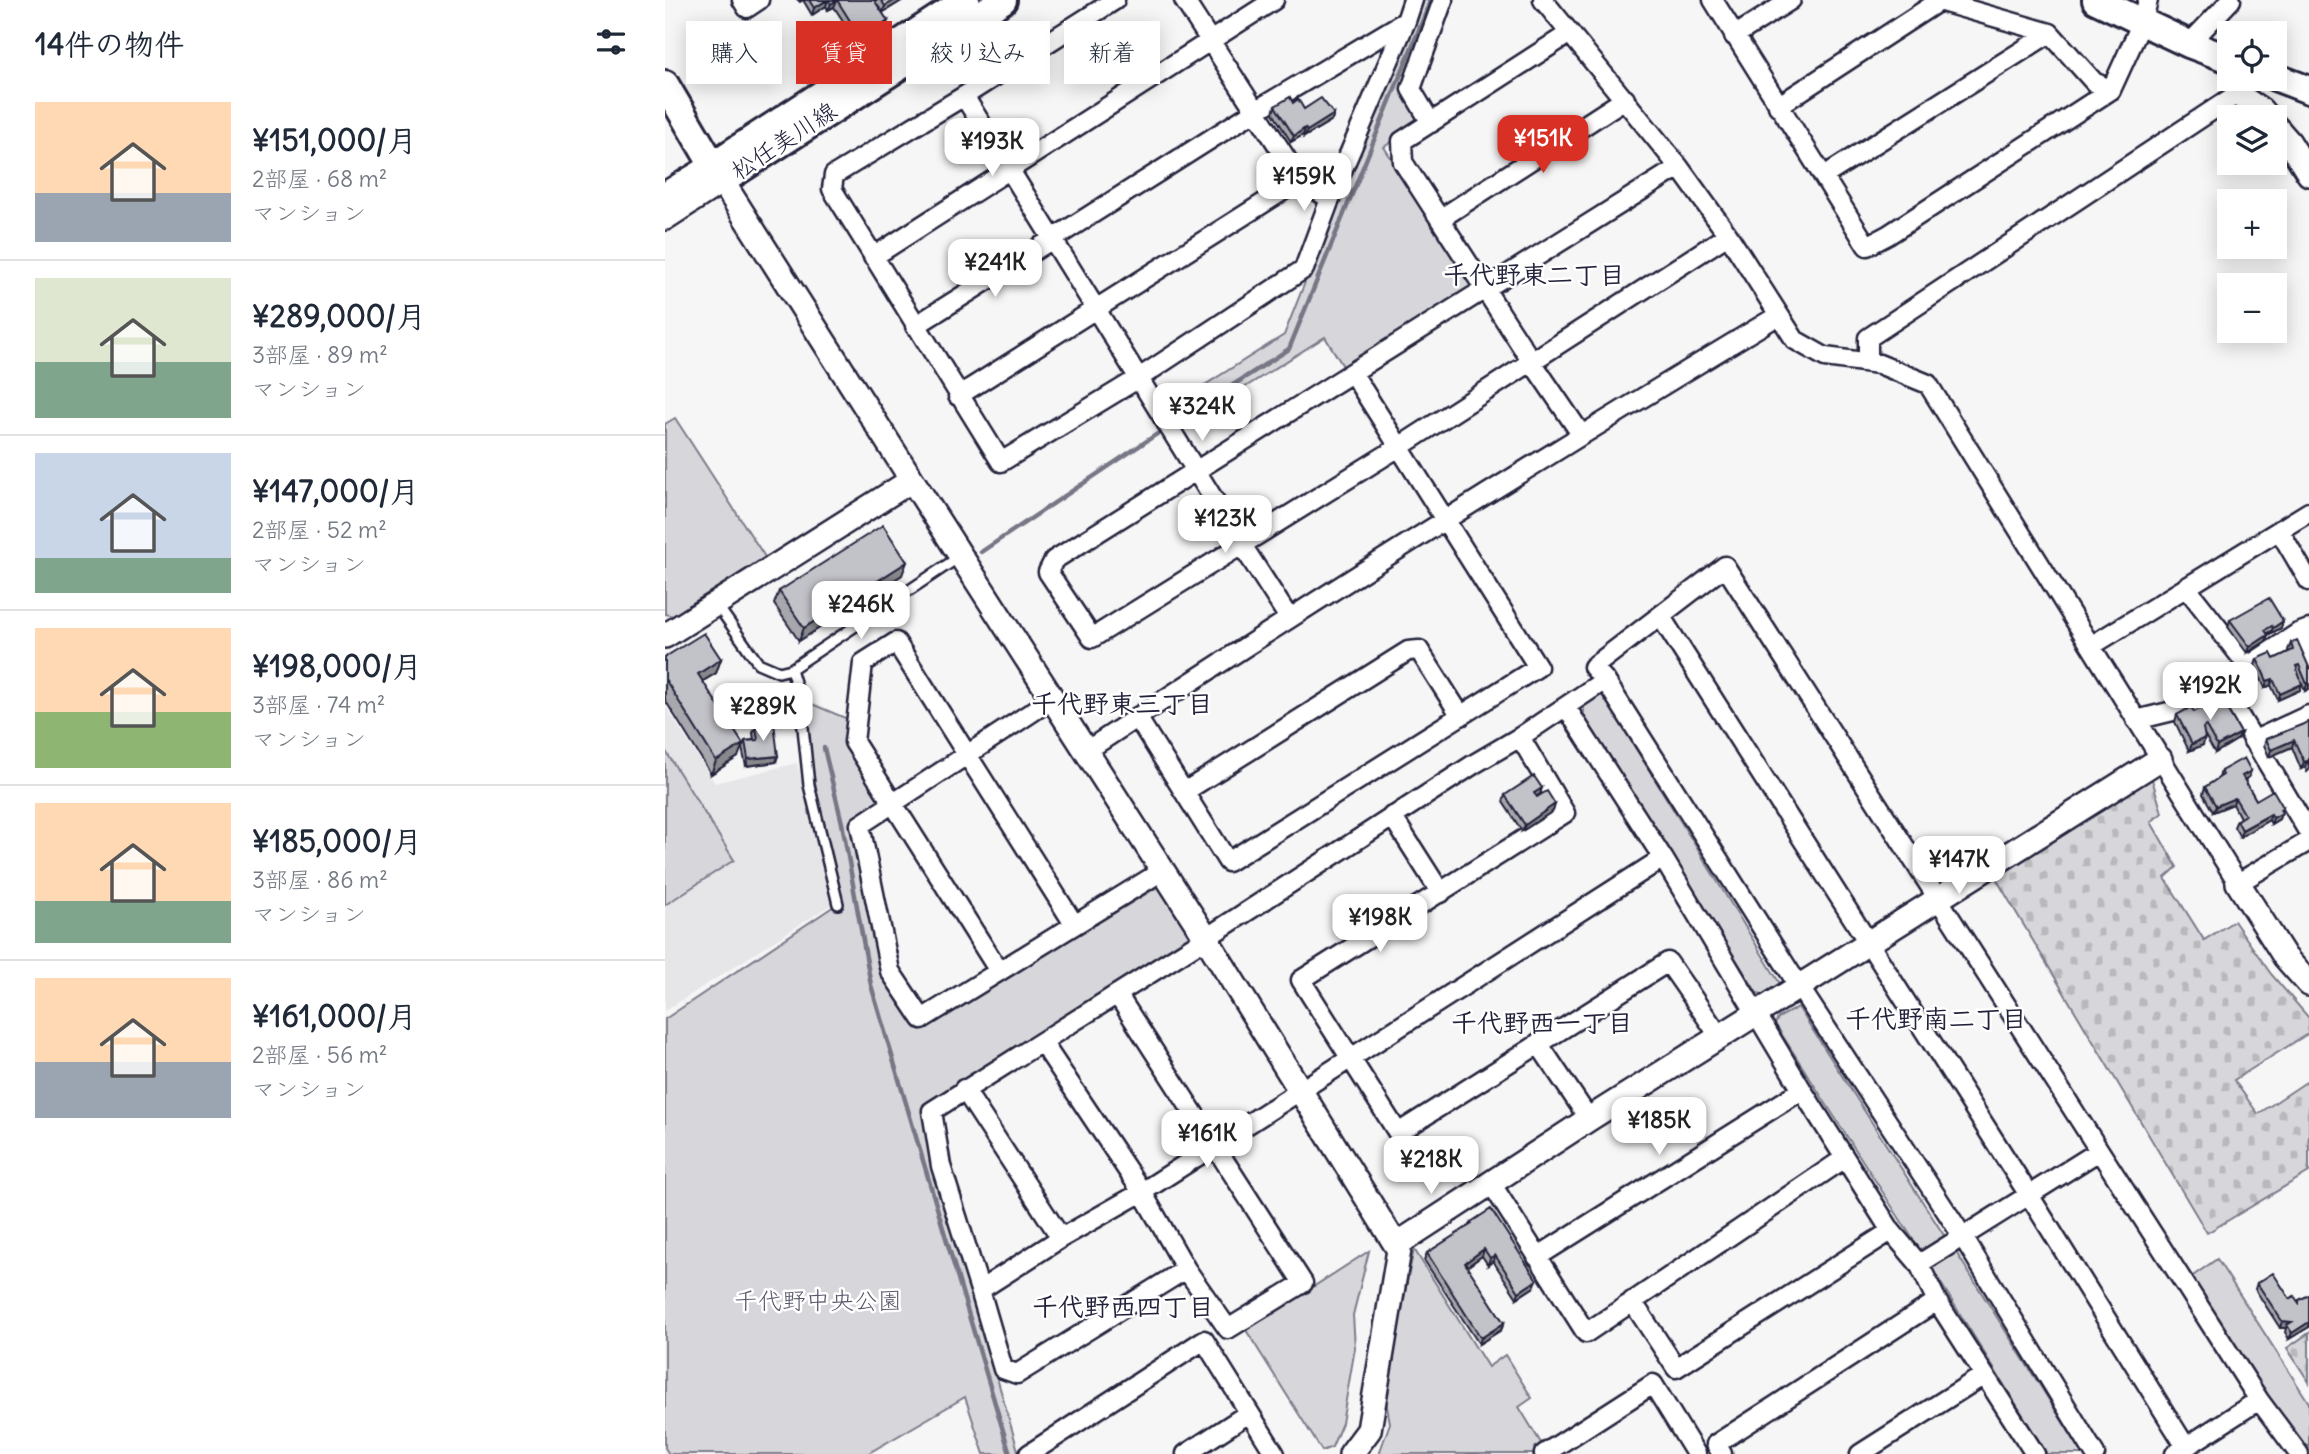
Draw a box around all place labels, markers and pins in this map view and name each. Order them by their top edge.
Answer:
pin: ¥151K [1494,116,1592,175]
pin: ¥193K [943,118,1041,178]
pin: ¥159K [1255,154,1353,213]
pin: ¥241K [946,240,1044,299]
pin: ¥324K [1153,384,1251,443]
pin: ¥123K [1176,496,1274,555]
pin: ¥246K [812,582,910,641]
pin: ¥192K [2161,662,2259,722]
pin: ¥289K [714,684,812,743]
pin: ¥147K [1910,836,2008,896]
pin: ¥198K [1331,894,1429,954]
pin: ¥185K [1610,1098,1708,1157]
pin: ¥161K [1158,1110,1256,1170]
pin: ¥218K [1382,1136,1480,1196]

